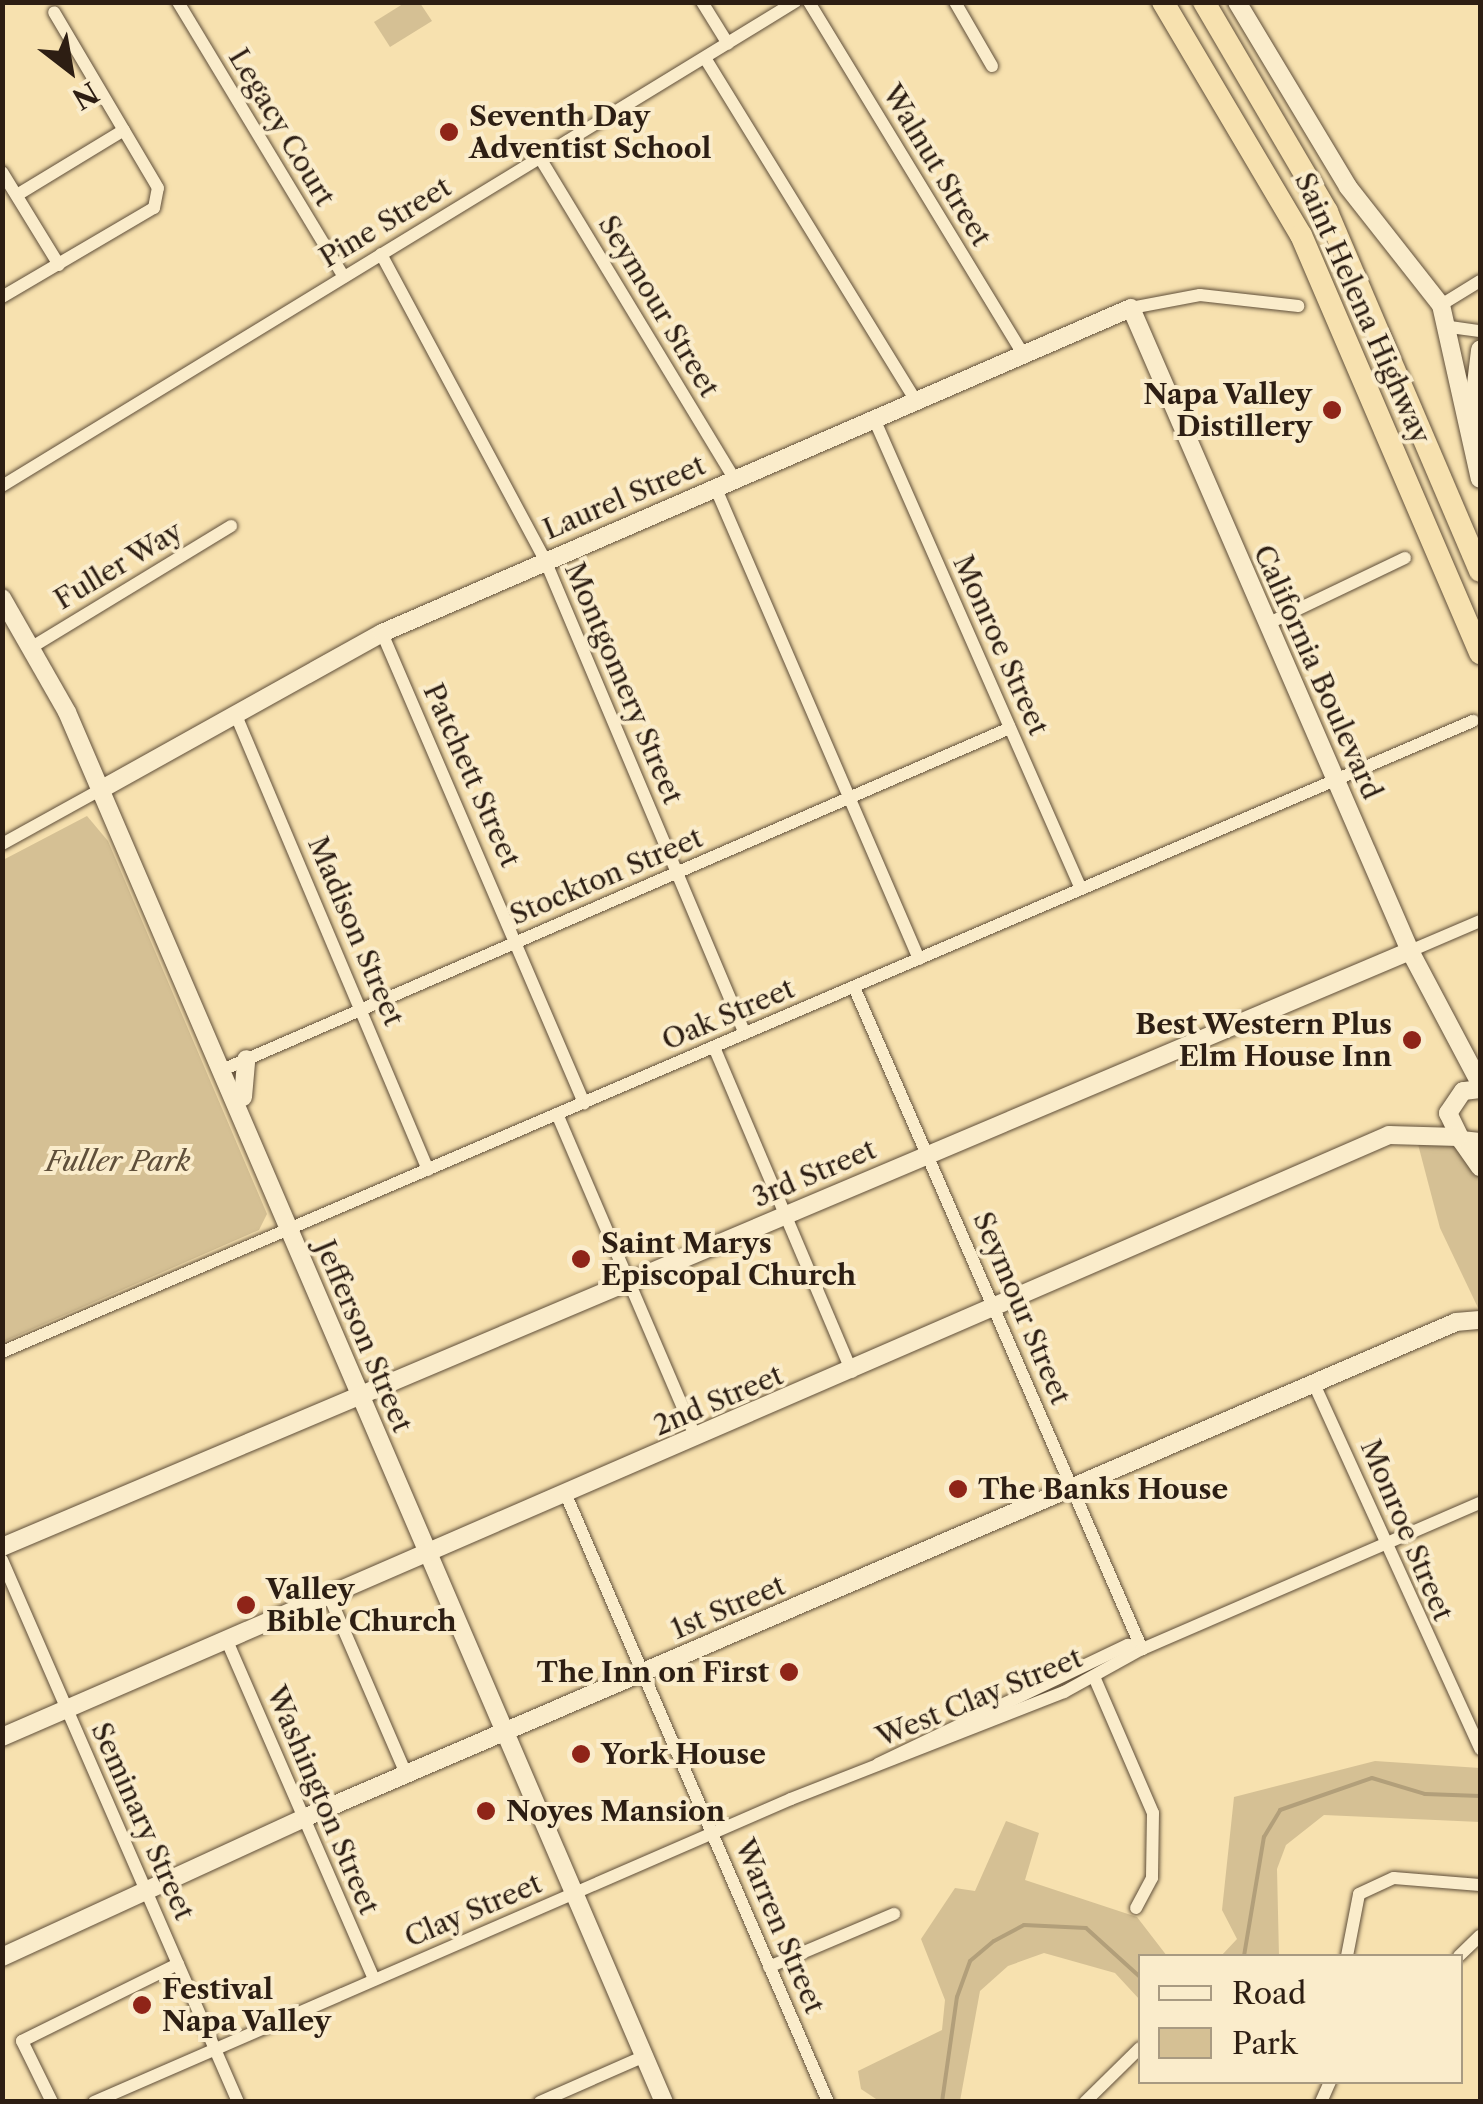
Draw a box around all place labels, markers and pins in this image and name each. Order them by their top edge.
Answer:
place label: Seventh Day Adventist School [469,99,711,165]
marker: Seventh Day Adventist School [438,121,460,143]
place label: Napa Valley Distillery [1142,377,1312,443]
marker: Napa Valley Distillery [1321,399,1343,421]
place label: Best Western Plus Elm House Inn [1134,1007,1392,1073]
marker: Best Western Plus Elm House Inn [1401,1029,1423,1051]
place label: Saint Marys Episcopal Church [601,1226,856,1292]
marker: Saint Marys Episcopal Church [570,1248,592,1270]
place label: The Banks House [978,1472,1228,1506]
marker: The Banks House [947,1478,969,1500]
place label: Valley Bible Church [266,1572,457,1638]
marker: Valley Bible Church [235,1594,257,1616]
place label: The Inn on First [537,1655,769,1689]
marker: The Inn on First [778,1661,800,1683]
place label: York House [601,1737,767,1771]
marker: York House [570,1743,592,1765]
place label: Noyes Mansion [506,1794,725,1828]
marker: Noyes Mansion [475,1800,497,1822]
place label: Festival Napa Valley [162,1972,332,2038]
marker: Festival Napa Valley [131,1994,153,2016]

